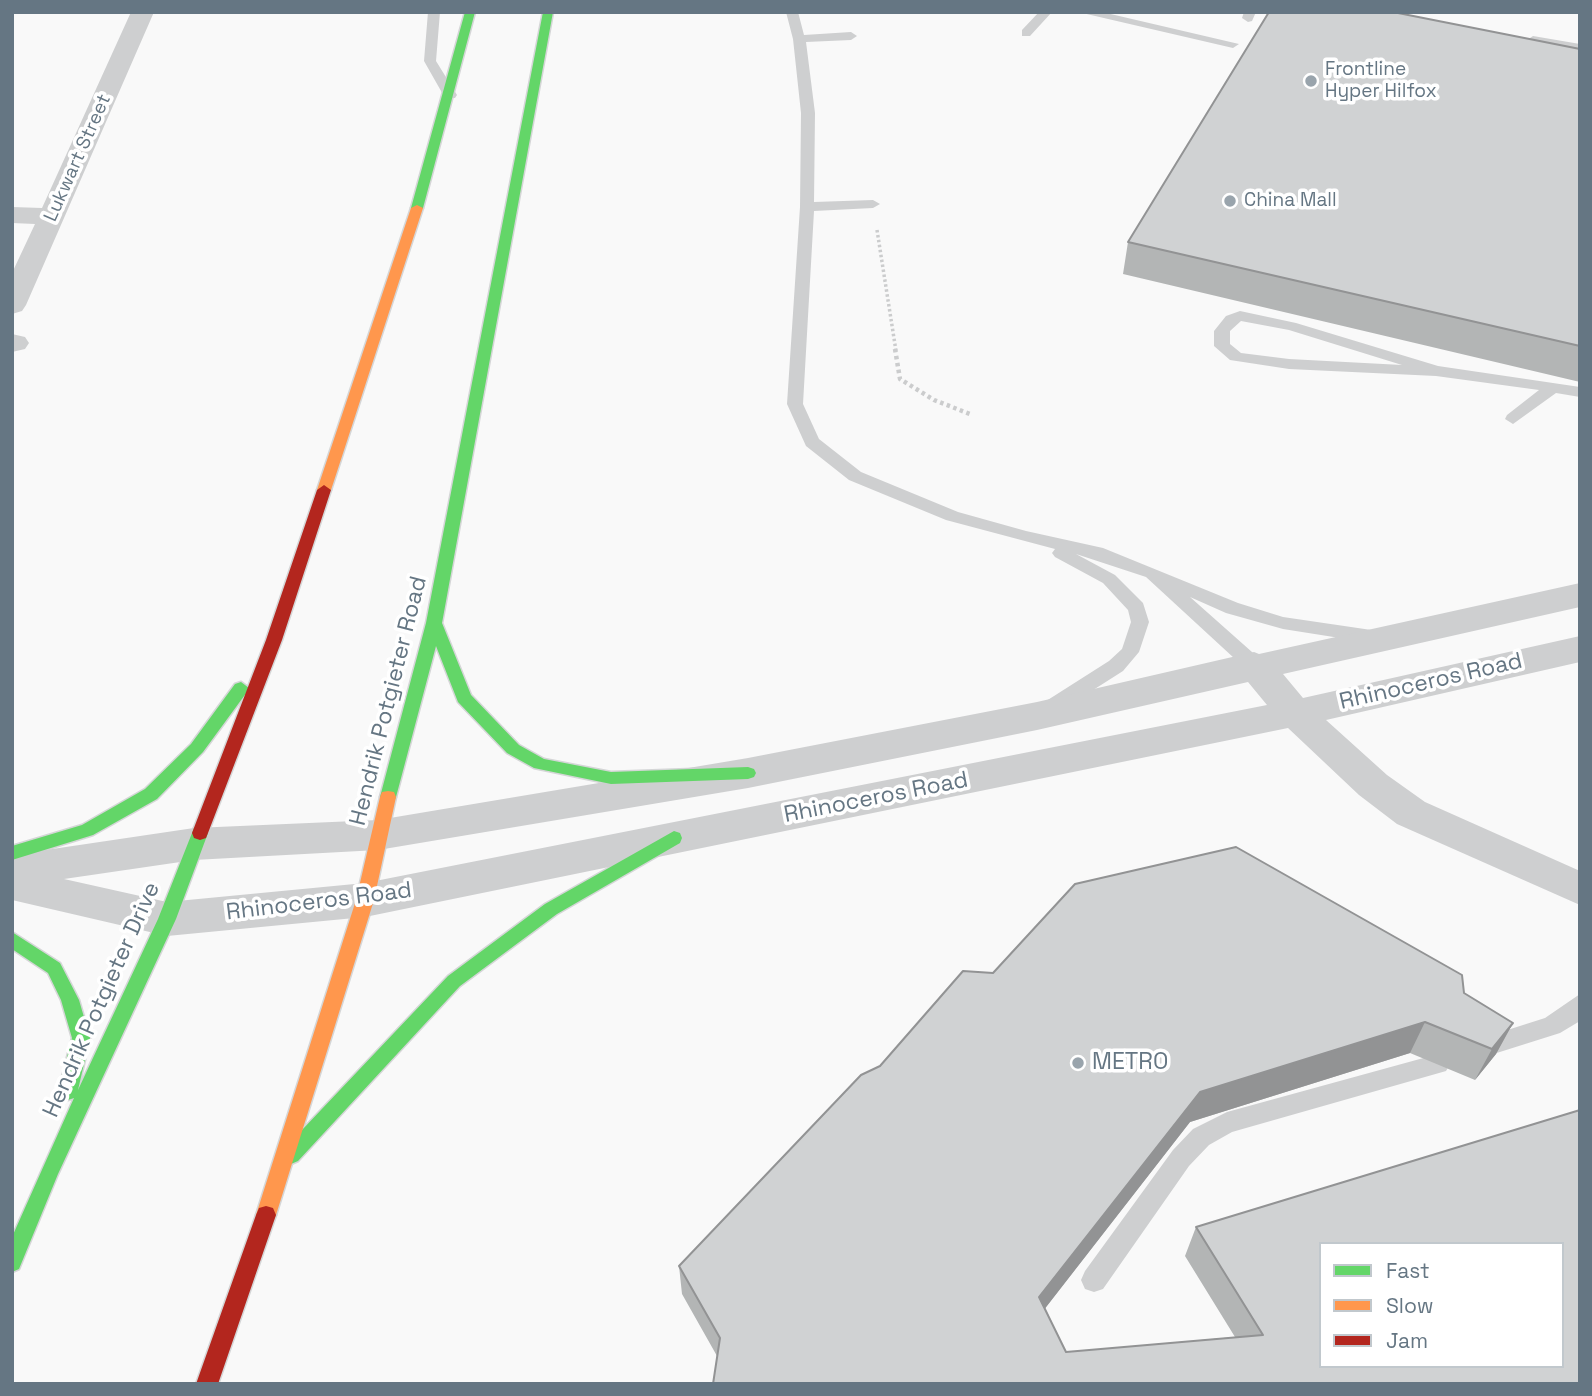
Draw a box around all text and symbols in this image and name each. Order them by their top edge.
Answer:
place label: Frontline Hyper Hilfox [1325,59,1437,103]
marker: Frontline Hyper Hilfox [1303,73,1319,89]
street label: Lukwart Street [40,91,116,225]
place label: China Mall [1244,190,1337,212]
marker: China Mall [1222,193,1238,209]
street label: Hendrik Potgieter Road [345,573,433,829]
street label: Rhinoceros Road [1337,648,1525,716]
street label: Rhinoceros Road [782,767,970,829]
street label: Rhinoceros Road [225,877,413,927]
street label: Hendrik Potgieter Drive [38,878,166,1122]
place label: METRO [1092,1049,1168,1077]
marker: METRO [1070,1055,1086,1071]
legend [1319,1242,1564,1368]
text: Fast [1386,1257,1430,1284]
text: Slow [1386,1292,1434,1319]
text: Jam [1386,1327,1428,1354]

